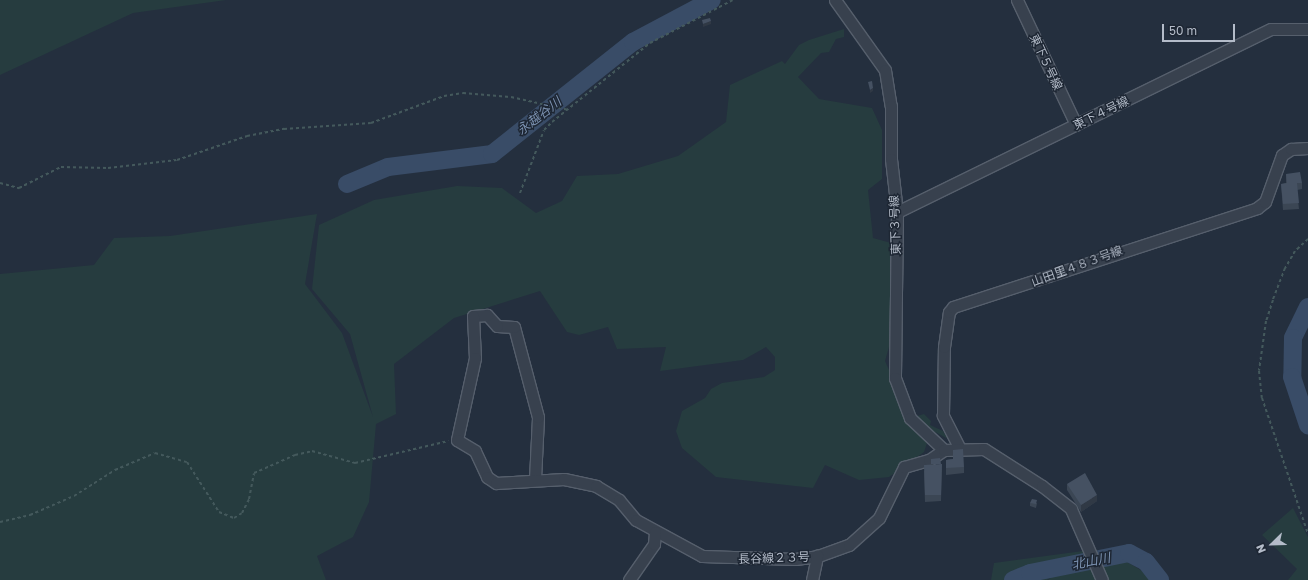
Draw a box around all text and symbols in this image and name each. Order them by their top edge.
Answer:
scale bar [1164,16,1237,42]
text: 50 m [1169,23,1197,38]
street label: 東下５号線 [1027,32,1065,92]
street label: 東下４号線 [1071,93,1131,133]
water label: 永越谷川 [514,94,564,138]
street label: 東下３号線 [887,195,903,255]
street label: 山田里４８３号線 [1029,243,1125,289]
north arrow [1252,524,1292,564]
text: N [1253,542,1268,555]
street label: 長谷線２３号 [738,550,810,566]
water label: 北山川 [1070,550,1112,572]

